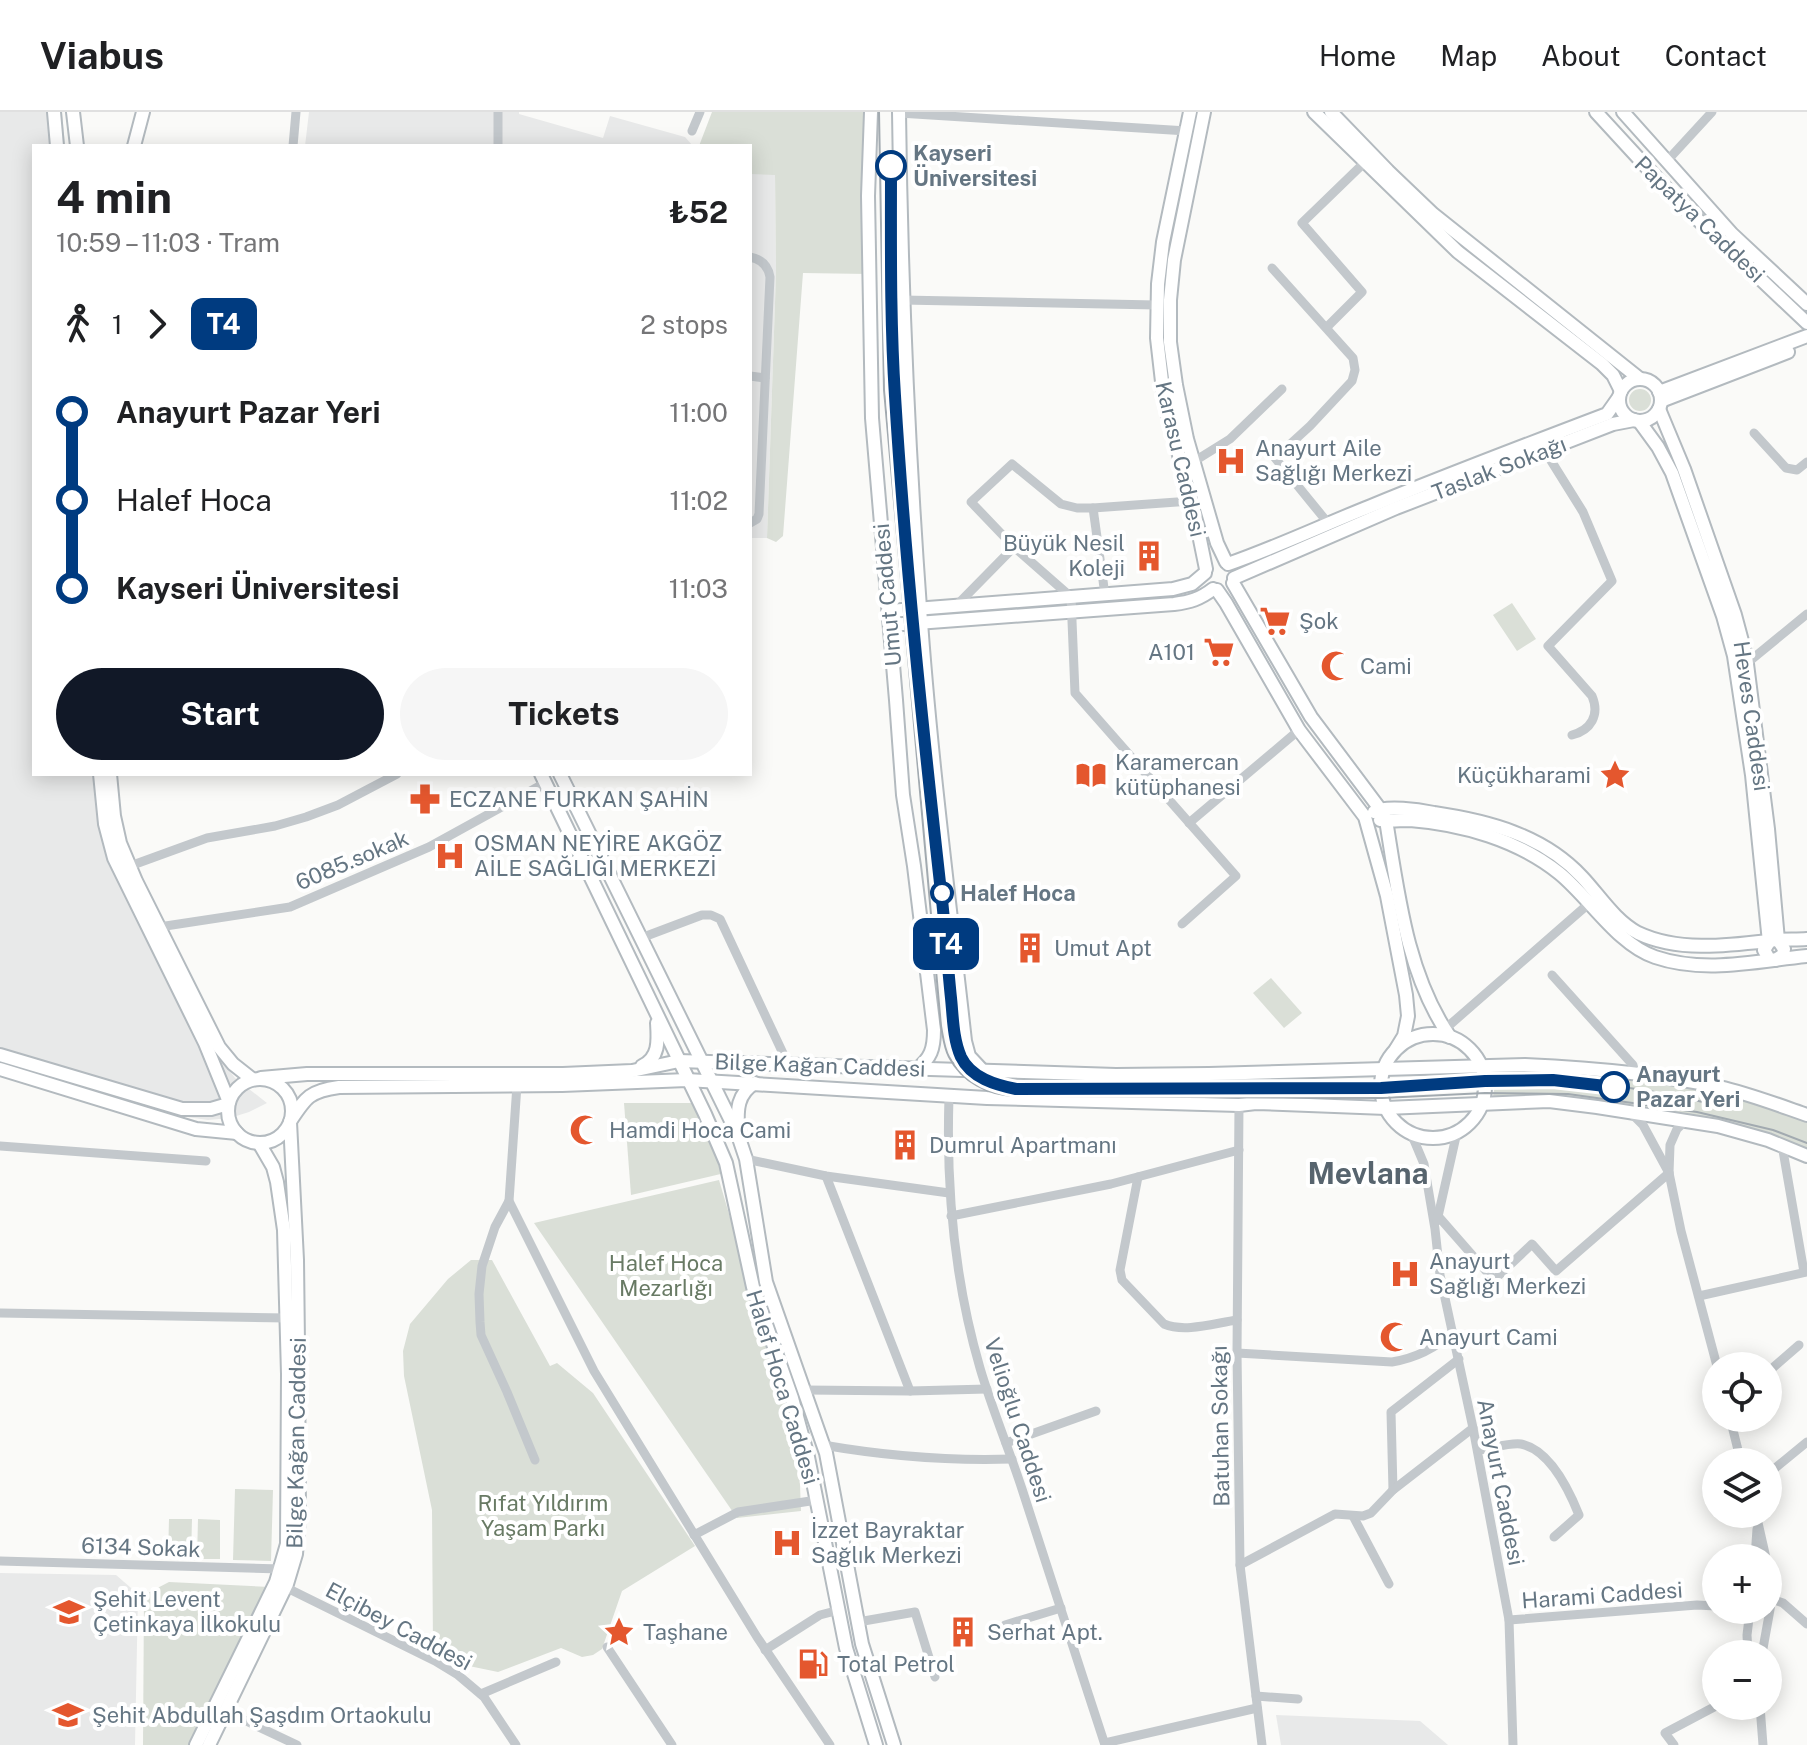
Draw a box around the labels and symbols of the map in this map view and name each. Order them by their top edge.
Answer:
place label: Kayseri Üniversitesi [913,140,1037,191]
street label: Papatya Caddesi [1630,150,1770,288]
marker: Kayseri Üniversitesi [876,151,906,181]
street label: Karasu Caddesi [1150,379,1212,539]
street label: Taslak Sokağı [1428,430,1570,506]
place label: Anayurt Aile Sağlığı Merkezi [1255,435,1412,486]
hospital icon: Anayurt Aile Sağlığı Merkezi [1214,444,1248,478]
street label: Umut Caddesi [868,522,906,668]
place label: Büyük Nesil Koleji [1003,530,1125,581]
building icon: Büyük Nesil Koleji [1132,539,1166,573]
supermarket icon: Şok [1258,604,1292,638]
place label: Şok [1299,608,1339,634]
supermarket icon: A101 [1202,635,1236,669]
place label: A101 [1148,639,1195,665]
street label: Heves Caddesi [1729,639,1775,793]
mosque icon: Cami [1319,649,1353,683]
place label: Cami [1360,653,1412,679]
place label: Karamercan kütüphanesi [1115,749,1241,800]
library icon: Karamercan kütüphanesi [1074,758,1108,792]
place icon: Küçükharami [1598,758,1632,792]
place label: Küçükharami [1457,762,1591,788]
pharmacy icon: ECZANE FURKAN ŞAHİN [408,782,442,816]
place label: ECZANE FURKAN ŞAHİN [449,785,709,812]
street label: 6085.sokak [292,825,412,895]
place label: OSMAN NEYİRE AKGÖZ AİLE SAĞLIĞI MERKEZİ [474,829,722,881]
hospital icon: OSMAN NEYİRE AKGÖZ AİLE SAĞLIĞI MERKEZİ [433,839,467,873]
place label: Halef Hoca [960,880,1076,906]
marker: Halef Hoca [931,882,953,904]
line badge: T4 [910,918,982,970]
building icon: Umut Apt [1013,931,1047,965]
place label: Umut Apt [1054,935,1152,961]
street label: Bilge Kağan Caddesi [714,1048,926,1082]
place label: Anayurt Pazar Yeri [1636,1061,1740,1112]
marker: Anayurt Pazar Yeri [1599,1072,1629,1102]
mosque icon: Hamdi Hoca Cami [568,1113,602,1147]
place label: Hamdi Hoca Cami [609,1117,791,1143]
building icon: Dumrul Apartmanı [888,1128,922,1162]
place label: Dumrul Apartmanı [929,1132,1117,1158]
district label: Mevlana [1308,1155,1428,1191]
place label: Anayurt Sağlığı Merkezi [1429,1248,1586,1299]
park label: Halef Hoca Mezarlığı [609,1250,723,1301]
hospital icon: Anayurt Sağlığı Merkezi [1388,1257,1422,1291]
street label: Halef Hoca Caddesi [741,1287,825,1487]
mosque icon: Anayurt Cami [1378,1320,1412,1354]
place label: Anayurt Cami [1419,1324,1558,1350]
street label: Velioğlu Caddesi [979,1335,1057,1505]
street label: Bilge Kağan Caddesi [281,1337,311,1549]
street label: Batuhan Sokağı [1206,1345,1234,1507]
street label: Anayurt Caddesi [1472,1396,1530,1568]
park label: Rıfat Yıldırım Yaşam Parkı [478,1490,608,1541]
place label: İzzet Bayraktar Sağlık Merkezi [811,1516,964,1568]
hospital icon: İzzet Bayraktar Sağlık Merkezi [770,1526,804,1560]
street label: 6134 Sokak [81,1532,201,1562]
street label: Harami Caddesi [1521,1576,1683,1614]
street label: Elçibey Caddesi [321,1577,477,1675]
place label: Şehit Levent Çetinkaya İlkokulu [93,1586,281,1637]
school or university icon: Şehit Levent Çetinkaya İlkokulu [52,1595,86,1629]
place icon: Taşhane [602,1615,636,1649]
building icon: Serhat Apt. [946,1615,980,1649]
place label: Taşhane [643,1619,728,1645]
place label: Serhat Apt. [987,1619,1103,1645]
fuel station icon: Total Petrol [796,1647,830,1681]
place label: Total Petrol [837,1651,955,1677]
school or university icon: Şehit Abdullah Şaşdım Ortaokulu [51,1698,85,1732]
place label: Şehit Abdullah Şaşdım Ortaokulu [92,1702,432,1728]

